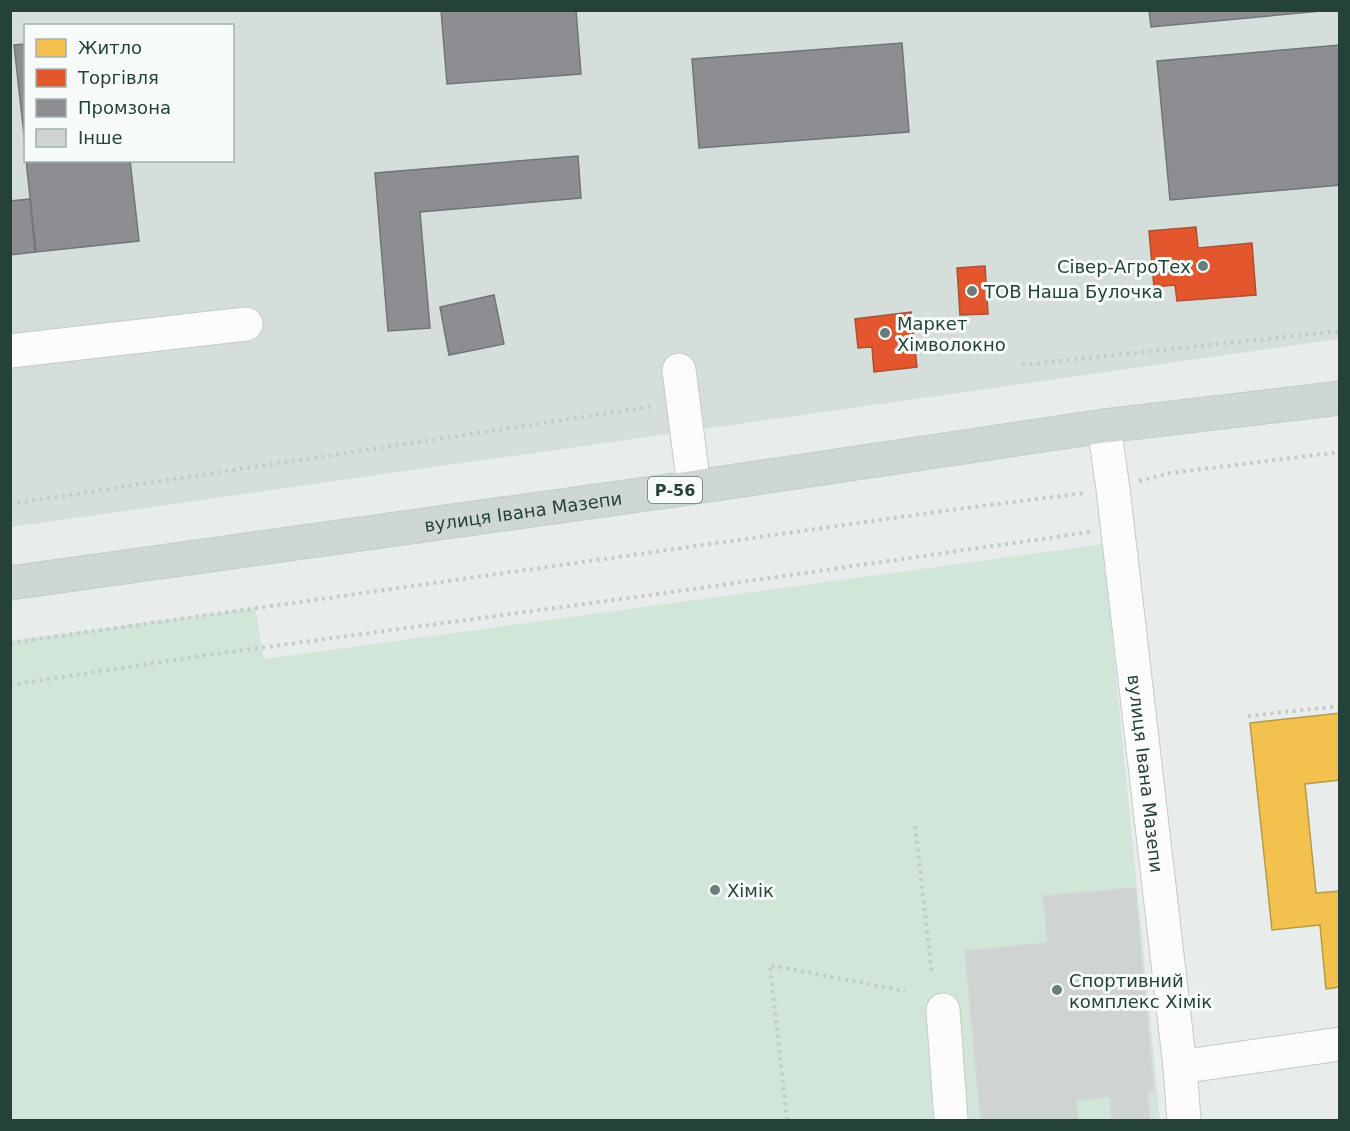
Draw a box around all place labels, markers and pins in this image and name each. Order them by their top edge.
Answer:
place label: Сівер-АгроТех [1057,256,1191,277]
marker: Сівер-АгроТех [1196,259,1210,273]
place label: ТОВ Наша Булочка [983,281,1163,302]
marker: ТОВ Наша Булочка [965,284,979,298]
place label: Маркет Хімволокно [897,313,1006,355]
marker: Маркет Хімволокно [878,326,892,340]
place label: Хімік [727,880,774,901]
marker: Хімік [708,883,722,897]
place label: Спортивний комплекс Хімік [1069,970,1212,1012]
marker: Спортивний комплекс Хімік [1050,983,1064,997]

